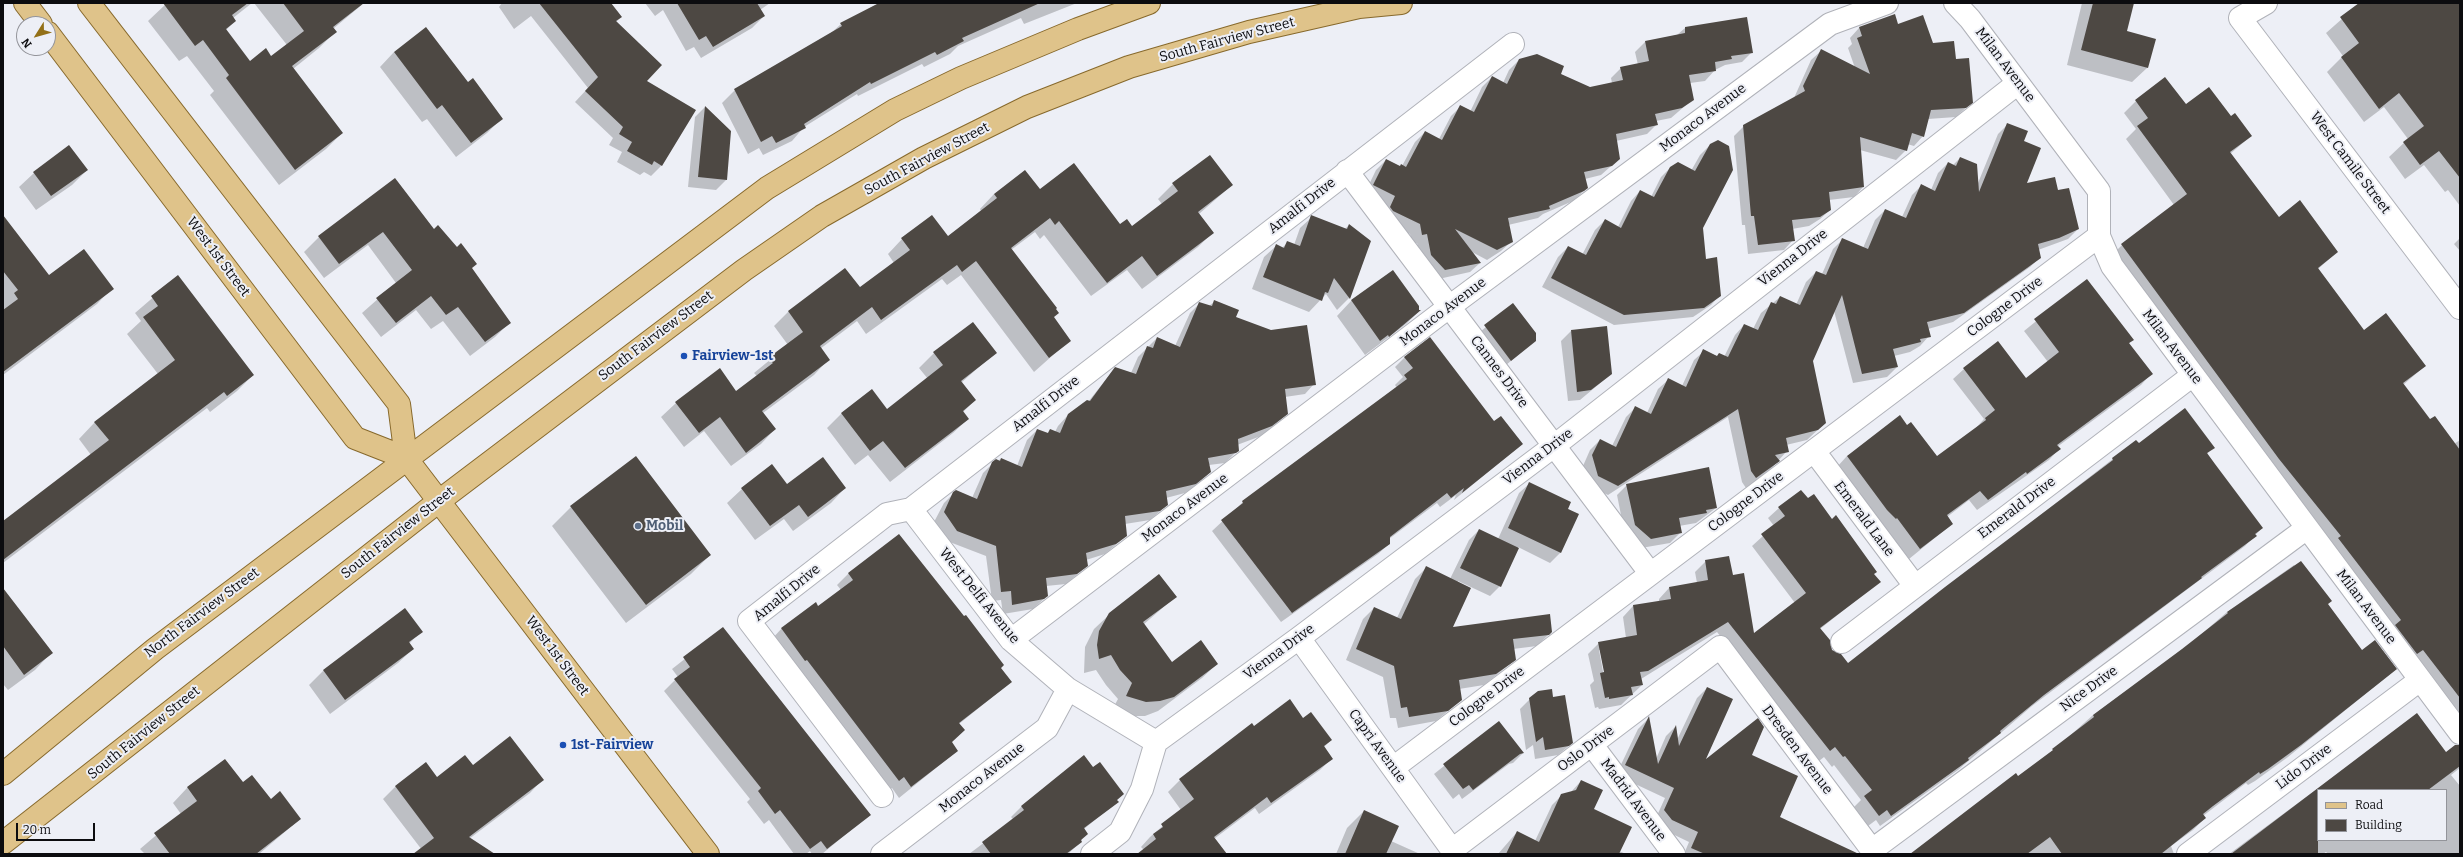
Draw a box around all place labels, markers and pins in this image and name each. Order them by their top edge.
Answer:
place label: Fairview-1st [692,348,774,364]
marker: Fairview-1st [679,351,689,361]
place label: Mobil [646,518,683,534]
marker: Mobil [633,521,643,531]
place label: 1st-Fairview [571,737,653,753]
marker: 1st-Fairview [558,740,568,750]

